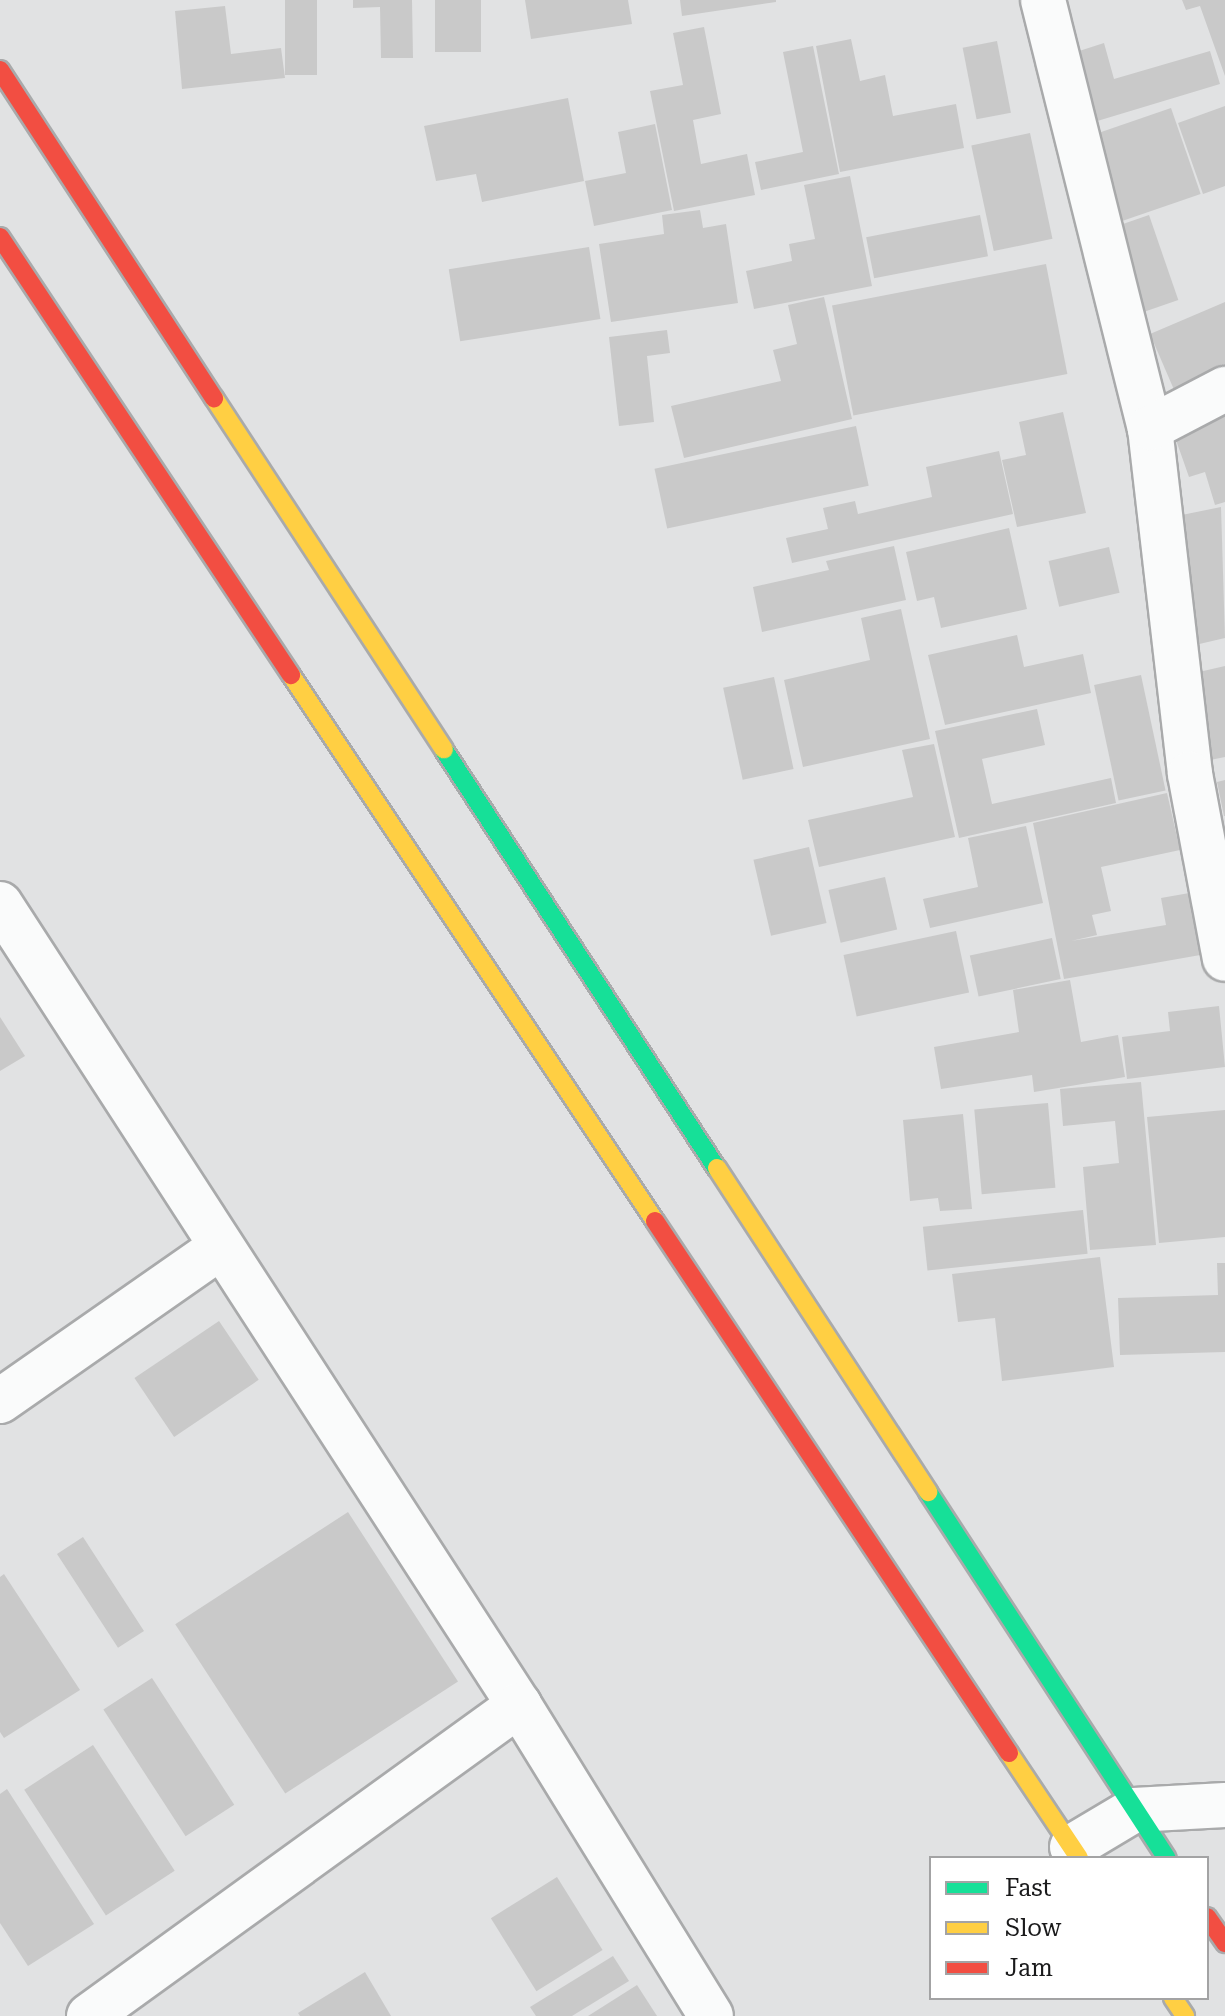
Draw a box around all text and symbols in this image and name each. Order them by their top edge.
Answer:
legend [929,1856,1209,2000]
text: Fast [1005,1874,1052,1902]
text: Slow [1005,1914,1061,1942]
text: Jam [1005,1954,1053,1982]

